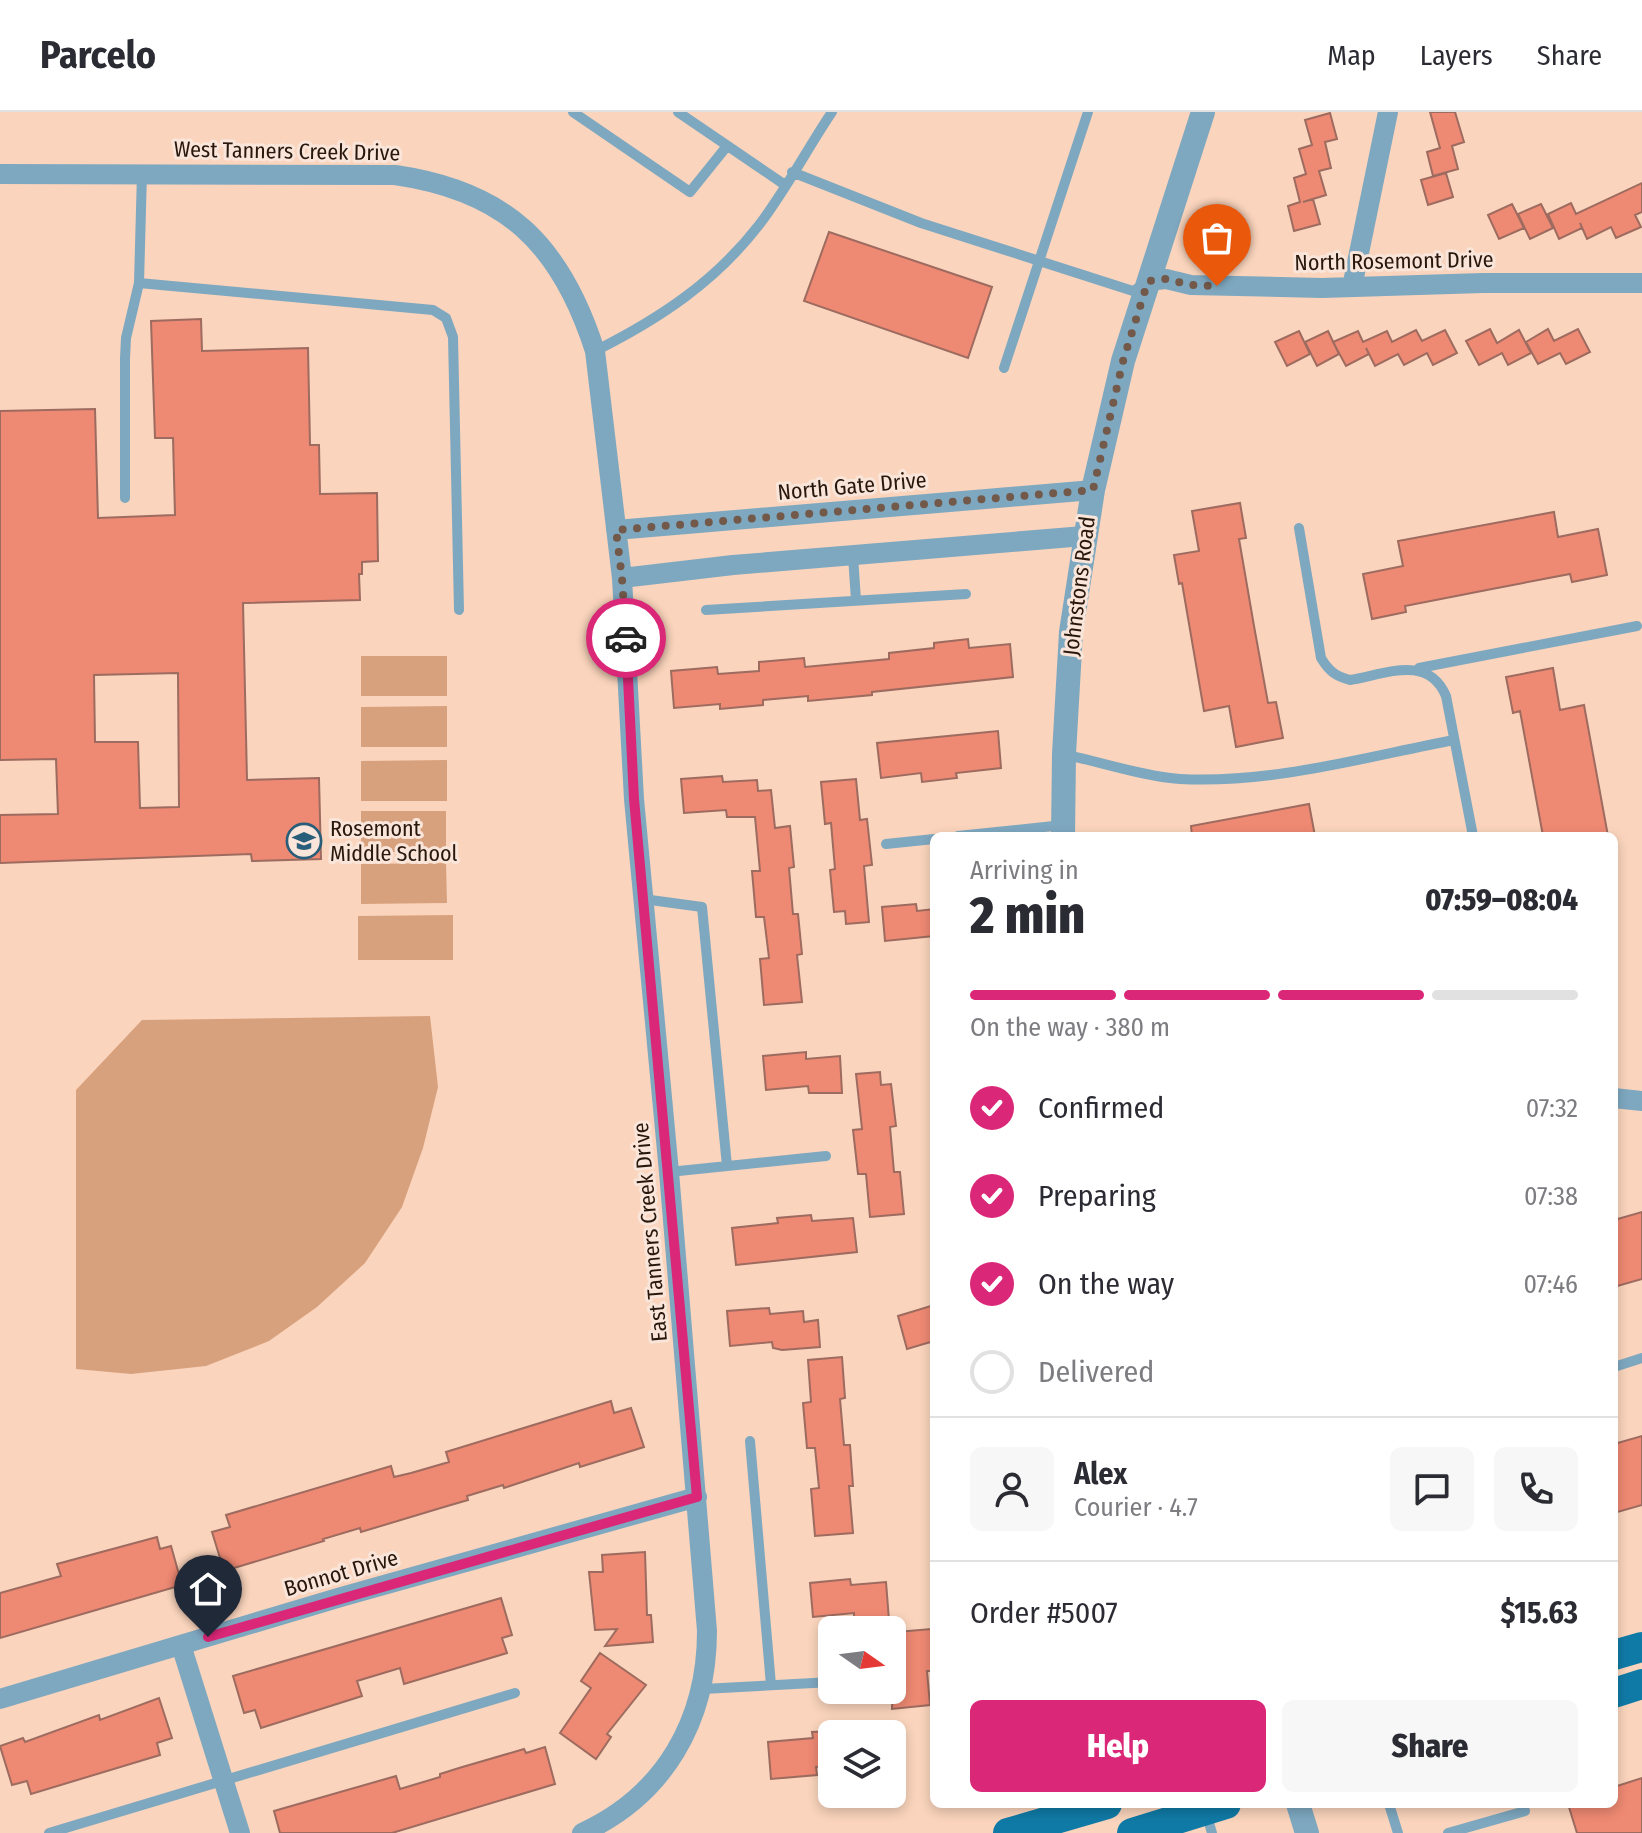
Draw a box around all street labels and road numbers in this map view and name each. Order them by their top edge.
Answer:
street label: West Tanners Creek Drive [174,136,400,166]
street label: North Rosemont Drive [1294,246,1494,276]
street label: North Gate Drive [776,466,928,506]
street label: Johnstons Road [1057,515,1101,657]
street label: East Tanners Creek Drive [627,1121,673,1343]
street label: Bonnot Drive [281,1544,401,1602]

